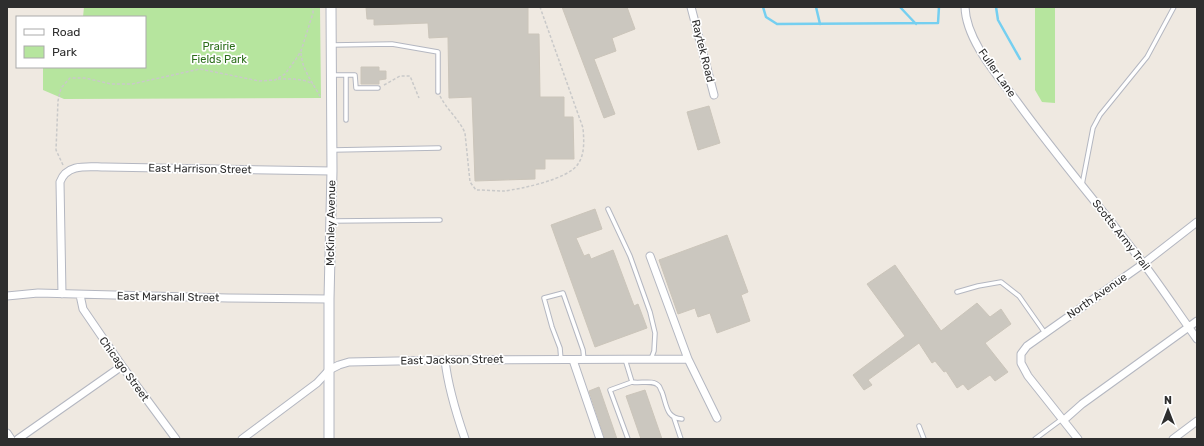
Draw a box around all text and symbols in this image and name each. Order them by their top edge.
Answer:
legend [16,16,146,68]
street label: Raytek Road [689,18,717,84]
text: Road [52,25,80,39]
park label: Prairie Fields Park [191,40,247,66]
text: Park [52,45,78,59]
street label: Fuller Lane [976,46,1018,100]
street label: East Harrison Street [148,162,252,176]
street label: McKinley Avenue [324,180,338,266]
street label: Scotts Army Trail [1089,197,1153,273]
street label: North Avenue [1065,271,1129,321]
street label: East Marshall Street [117,290,220,304]
street label: Chicago Street [96,334,152,404]
street label: East Jackson Street [400,353,504,367]
north arrow [1148,390,1188,430]
text: N [1164,394,1172,407]

